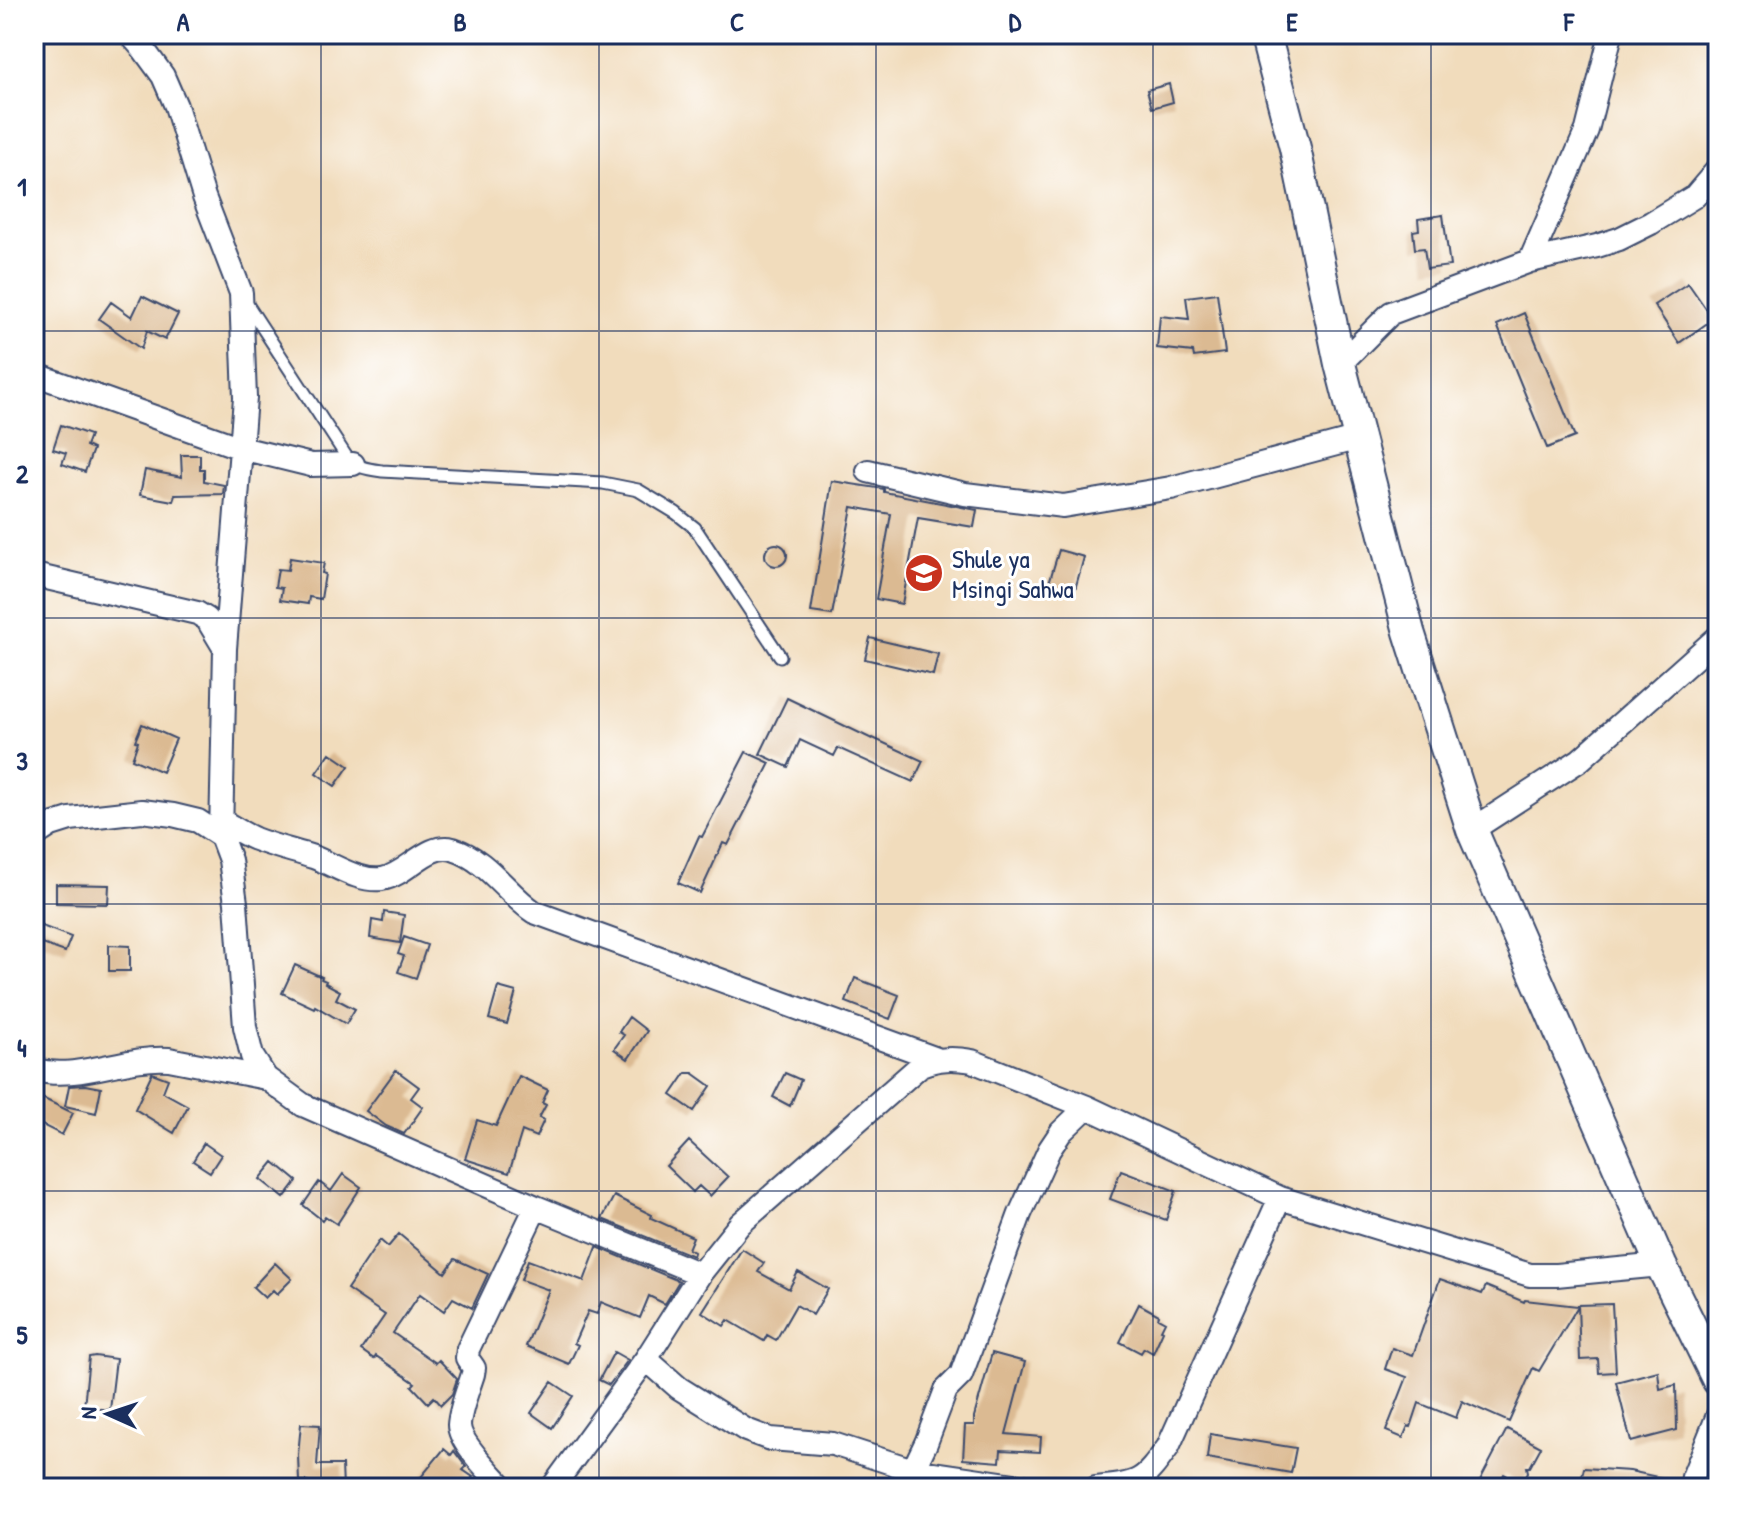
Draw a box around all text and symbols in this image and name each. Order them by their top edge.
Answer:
text: A [177,4,190,39]
text: B [453,4,467,39]
text: C [730,4,744,39]
text: D [1009,4,1022,39]
text: E [1286,4,1298,39]
text: F [1563,4,1575,39]
text: 1 [17,169,27,204]
text: 2 [16,456,29,491]
place label: Shule ya Msingi Sahwa [952,541,1074,606]
school or university icon: Shule ya Msingi Sahwa [903,552,945,594]
text: 3 [16,743,28,778]
text: 4 [17,1030,27,1065]
text: 5 [17,1317,28,1352]
north arrow [68,1374,148,1454]
text: N [73,1406,103,1420]

